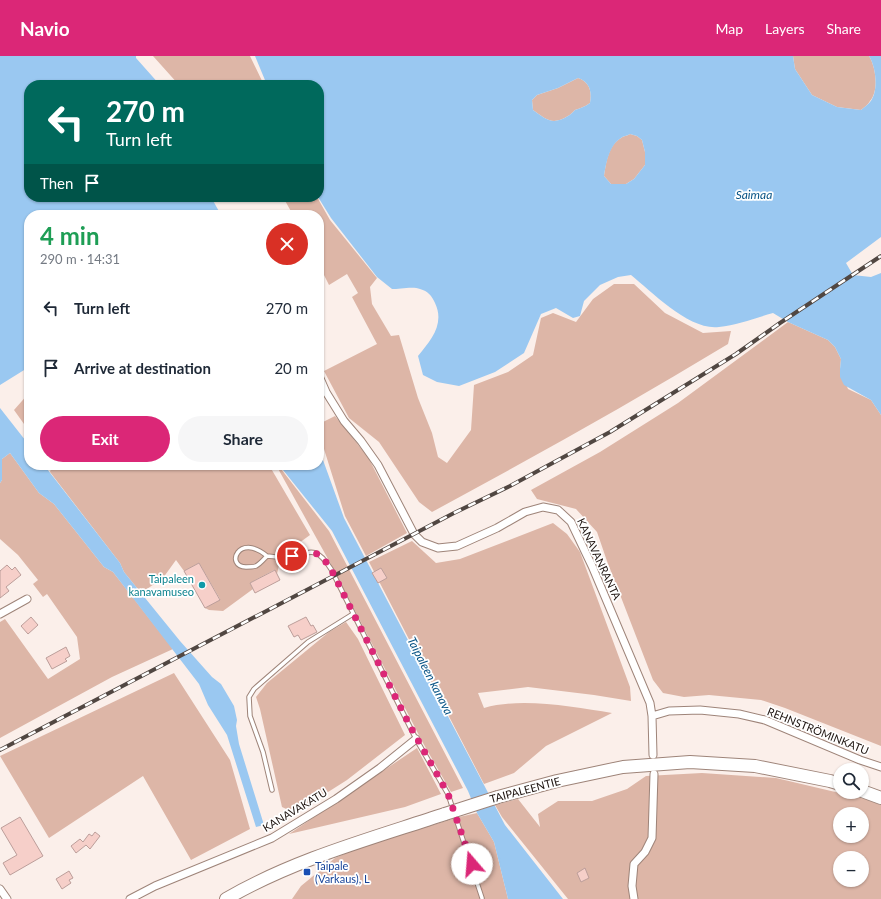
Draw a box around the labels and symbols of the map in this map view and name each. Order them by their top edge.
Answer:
water label: Saimaa [736,187,772,202]
street label: KANAVANRANTA [575,516,624,602]
pin [275,539,309,573]
place label: Taipaleen kanavamuseo [128,572,194,598]
marker: Taipaleen kanavamuseo [197,580,207,590]
water label: Taipaleen kanava [404,634,457,717]
street label: REHNSTRÖMINKATU [766,704,871,757]
street label: TAIPALEENTIE [488,774,562,805]
street label: KANAVAKATU [260,785,329,834]
position arrow [451,843,493,885]
place label: Taipale (Varkaus), L [315,859,370,885]
marker: Taipale (Varkaus), L [302,867,312,877]

